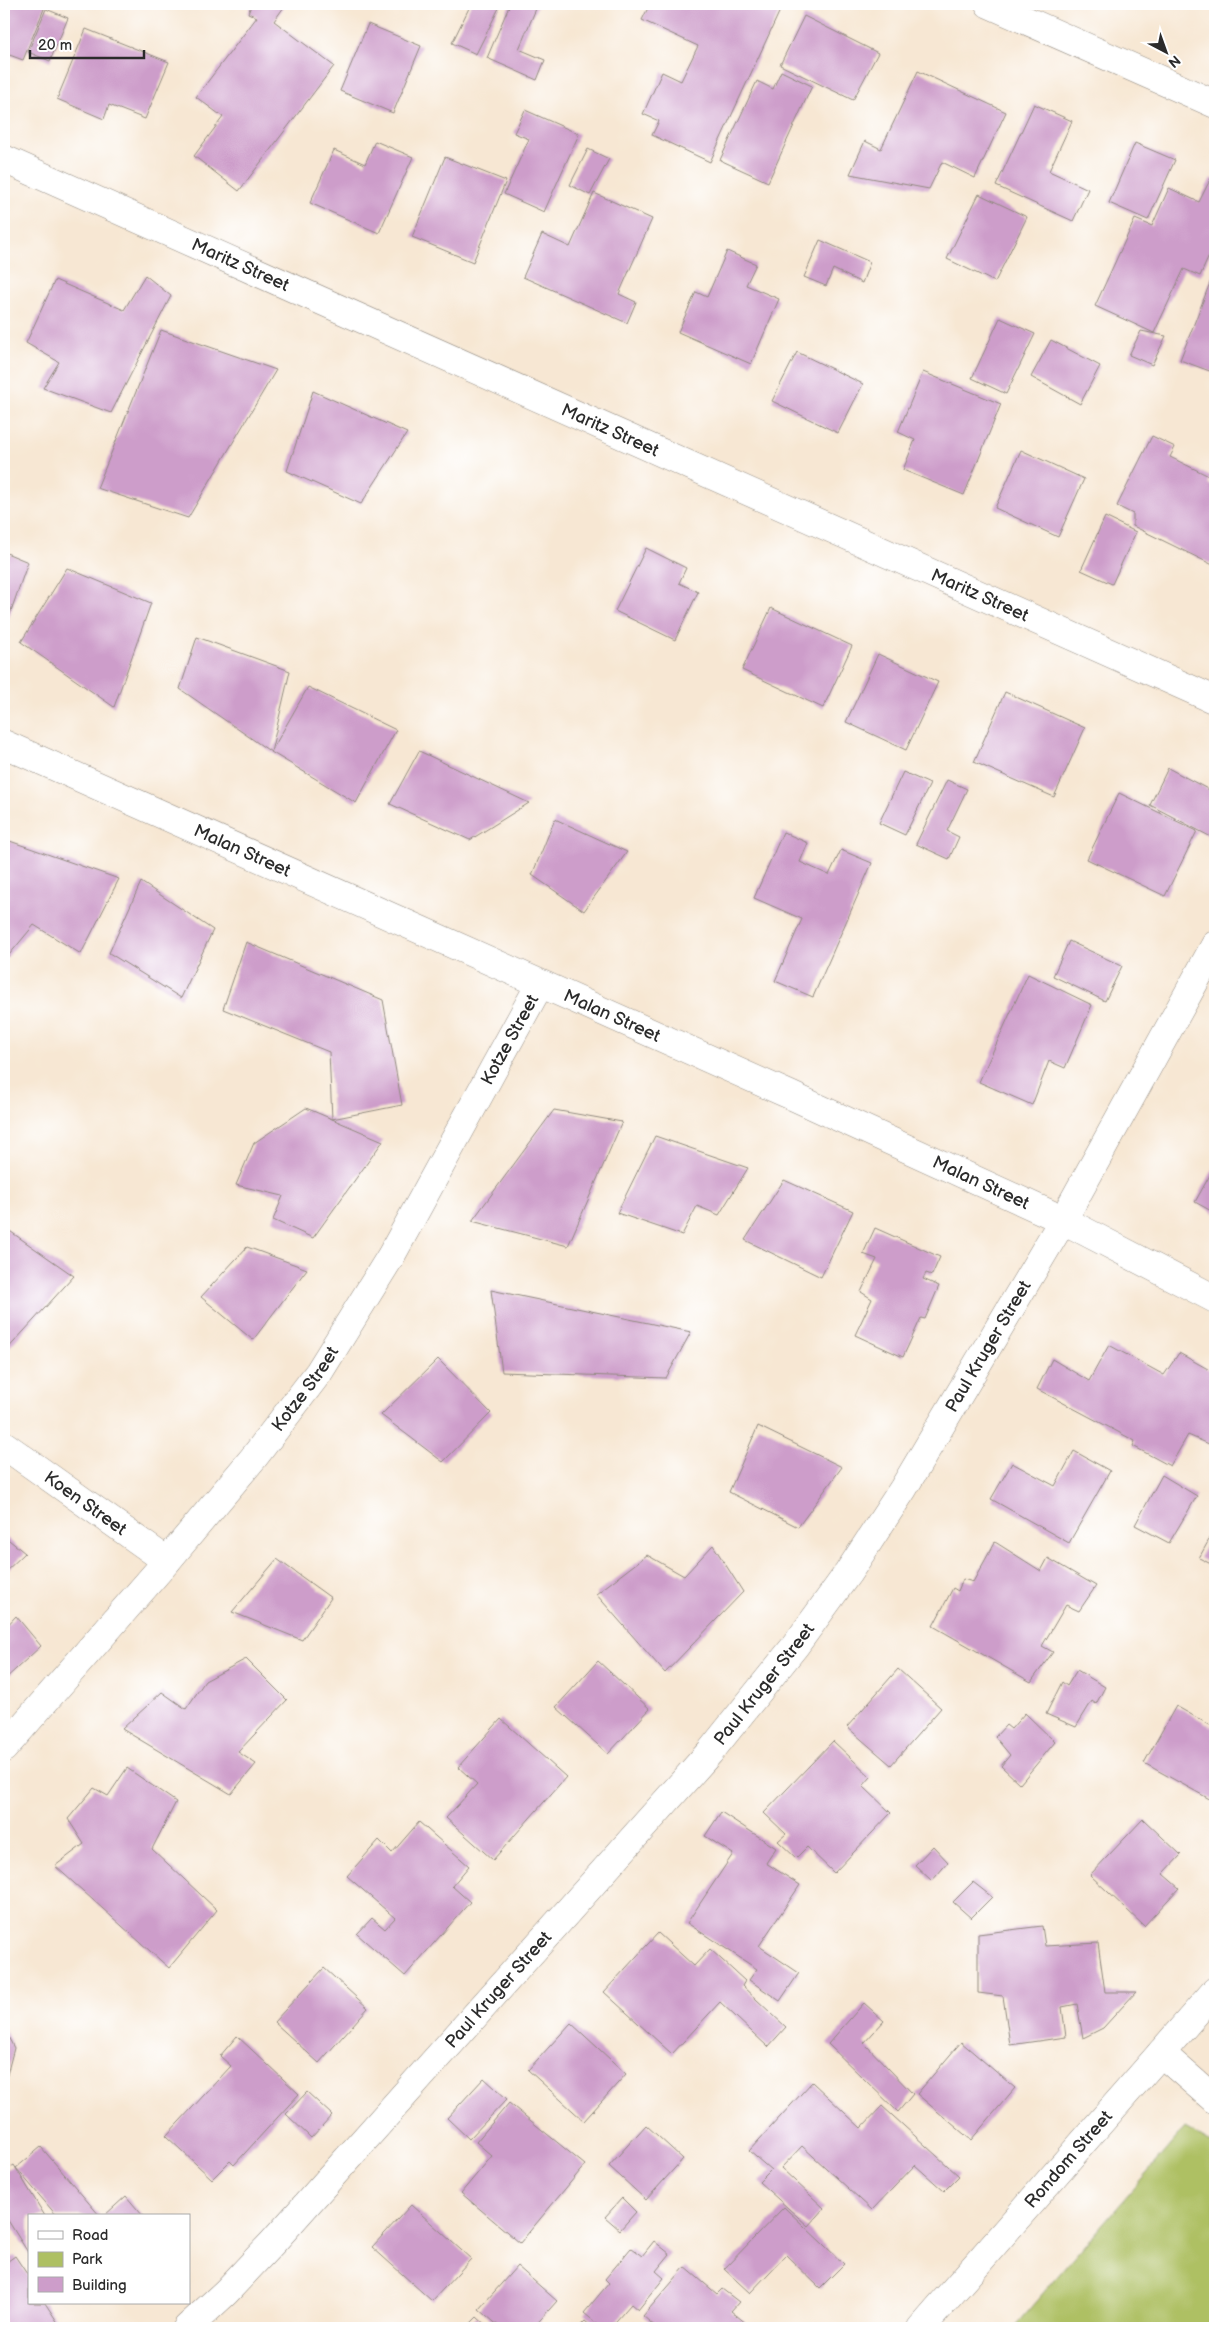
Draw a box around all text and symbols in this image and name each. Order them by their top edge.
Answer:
scale bar [30,28,144,60]
north arrow [1142,28,1192,78]
text: 20 m [38,36,72,55]
text: N [1165,52,1184,71]
street label: Maritz Street [188,234,293,296]
street label: Maritz Street [558,399,663,461]
street label: Maritz Street [928,564,1032,626]
street label: Malan Street [191,820,294,881]
street label: Malan Street [560,985,664,1047]
street label: Kotze Street [476,990,543,1088]
street label: Malan Street [929,1151,1033,1214]
street label: Paul Kruger Street [941,1276,1035,1416]
street label: Kotze Street [267,1342,343,1435]
street label: Koen Street [40,1466,131,1540]
street label: Paul Kruger Street [709,1619,819,1749]
street label: Paul Kruger Street [441,1926,556,2052]
street label: Rondom Street [1020,2106,1117,2212]
legend [28,2214,190,2304]
text: Road [72,2226,108,2245]
text: Park [72,2250,103,2269]
text: Building [72,2276,127,2295]

